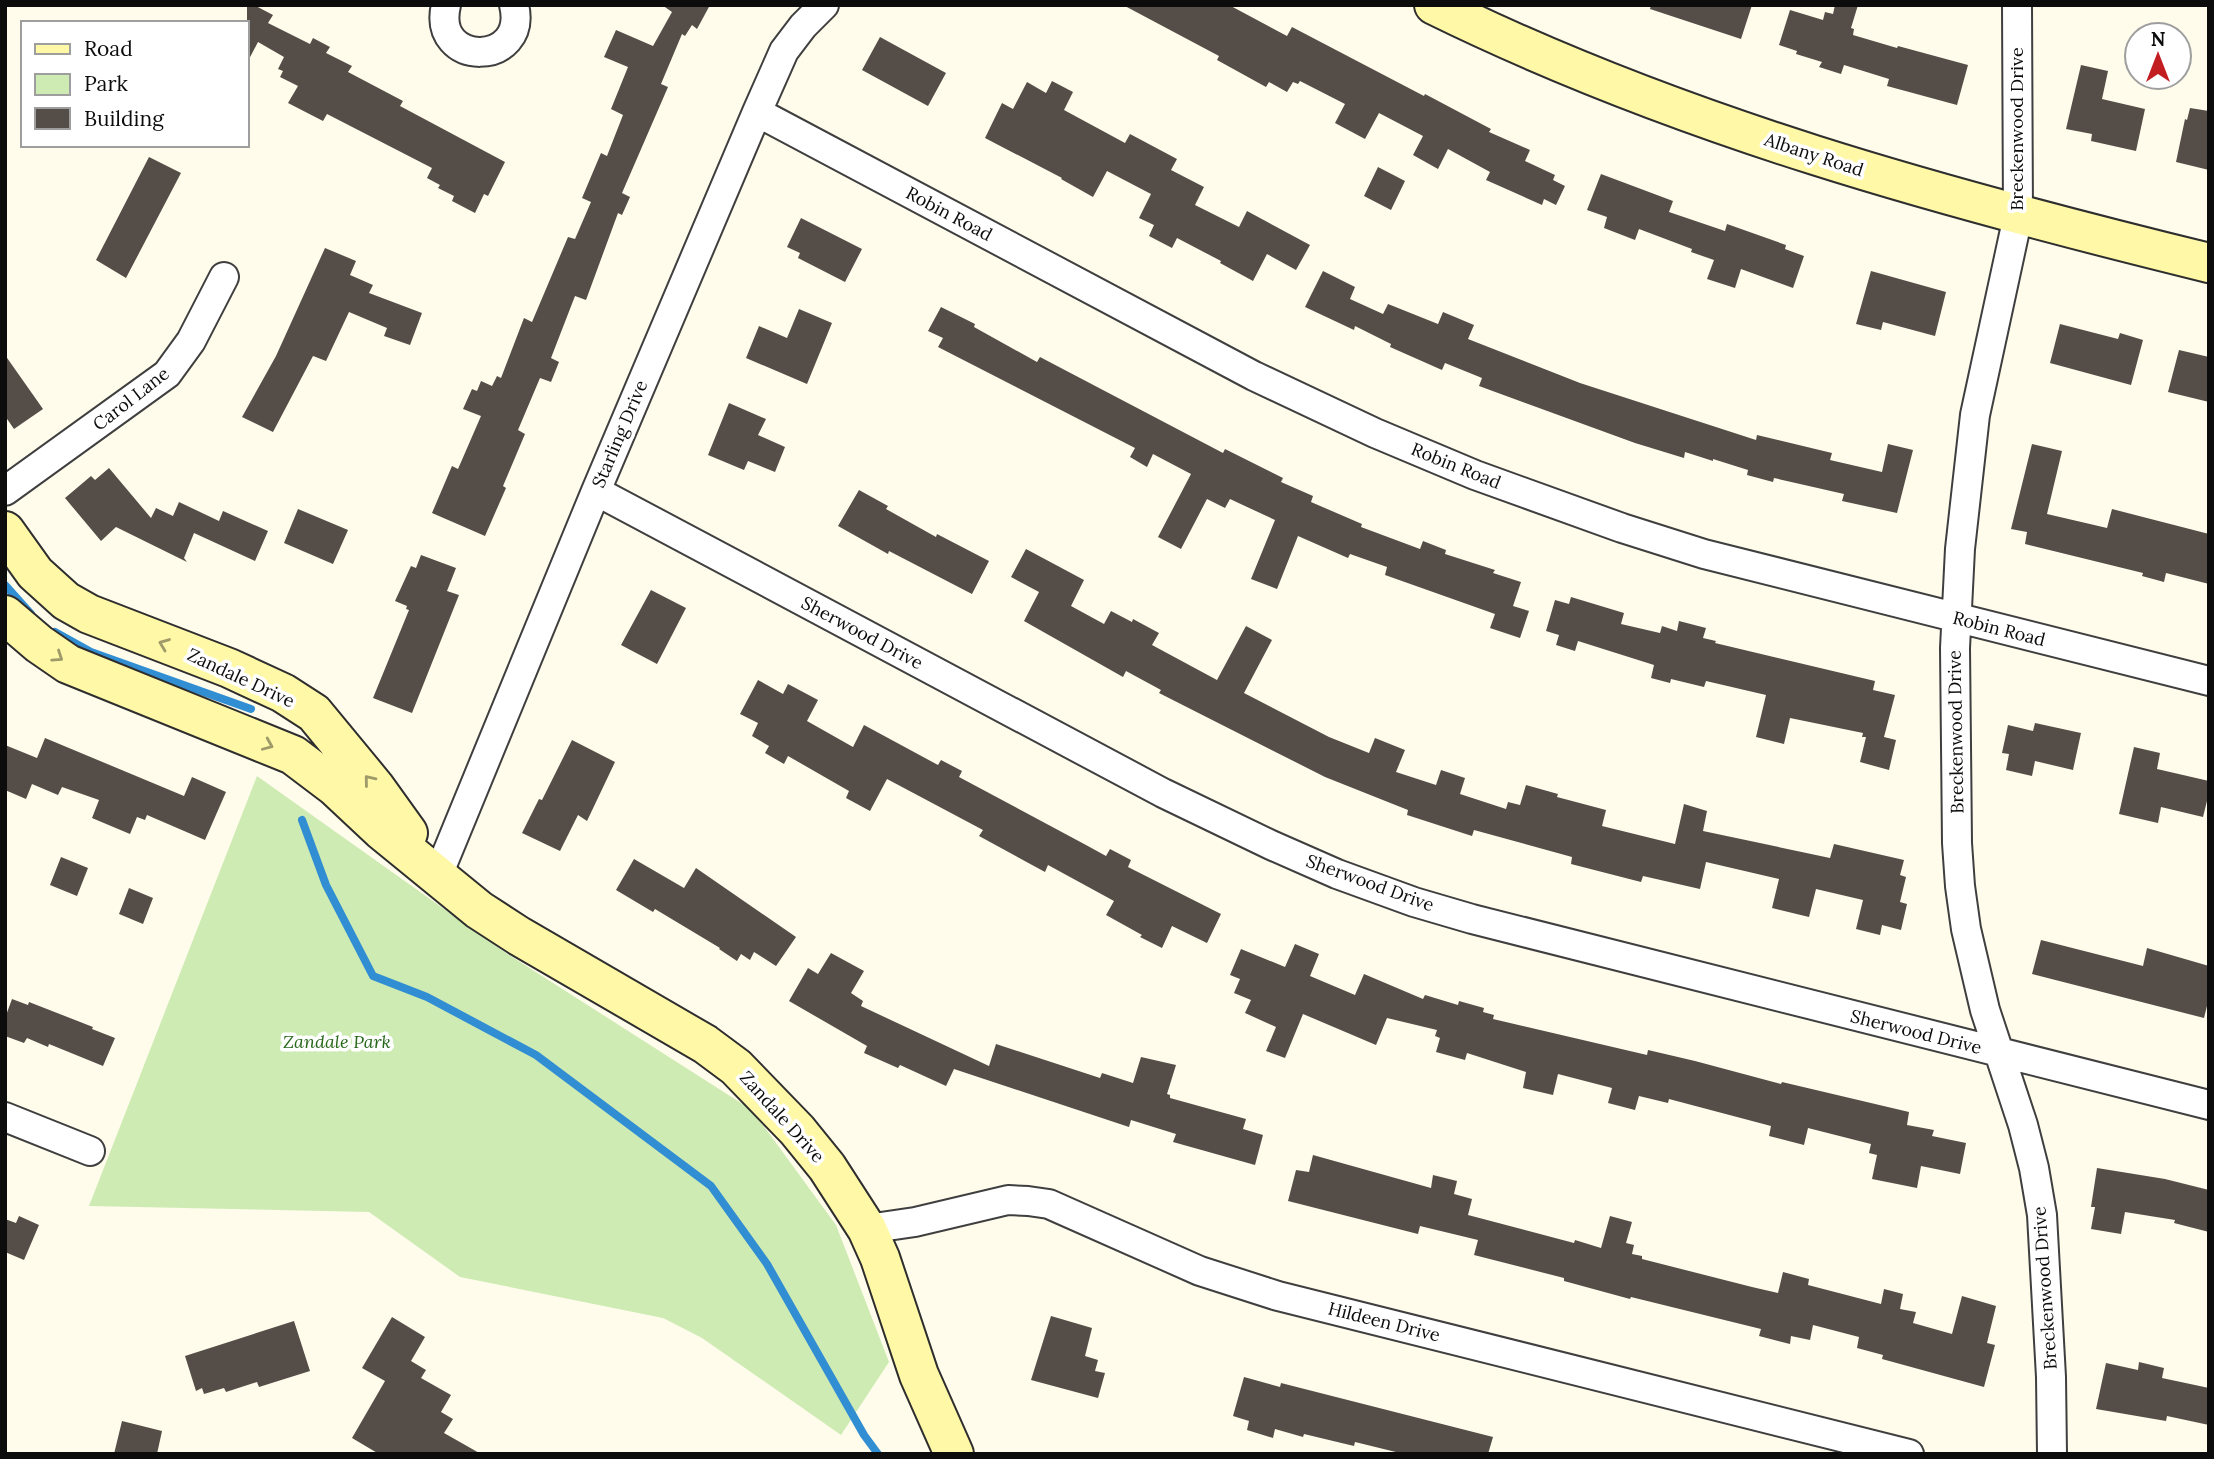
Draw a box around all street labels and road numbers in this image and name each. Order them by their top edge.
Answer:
street label: Breckenwood Drive [2005,47,2028,211]
street label: Albany Road [1761,127,1867,181]
street label: Robin Road [902,181,997,246]
street label: Carol Lane [88,362,174,436]
street label: Starling Drive [587,376,653,491]
street label: Robin Road [1408,437,1505,494]
street label: Sherwood Drive [797,591,927,674]
street label: Robin Road [1950,606,2048,651]
street label: Zandale Drive [184,643,299,713]
street label: Breckenwood Drive [1943,650,1968,814]
street label: Sherwood Drive [1303,849,1437,916]
street label: Sherwood Drive [1848,1004,1984,1059]
street label: Zandale Drive [735,1066,830,1168]
street label: Breckenwood Drive [2027,1205,2062,1370]
street label: Hildeen Drive [1326,1296,1443,1347]

